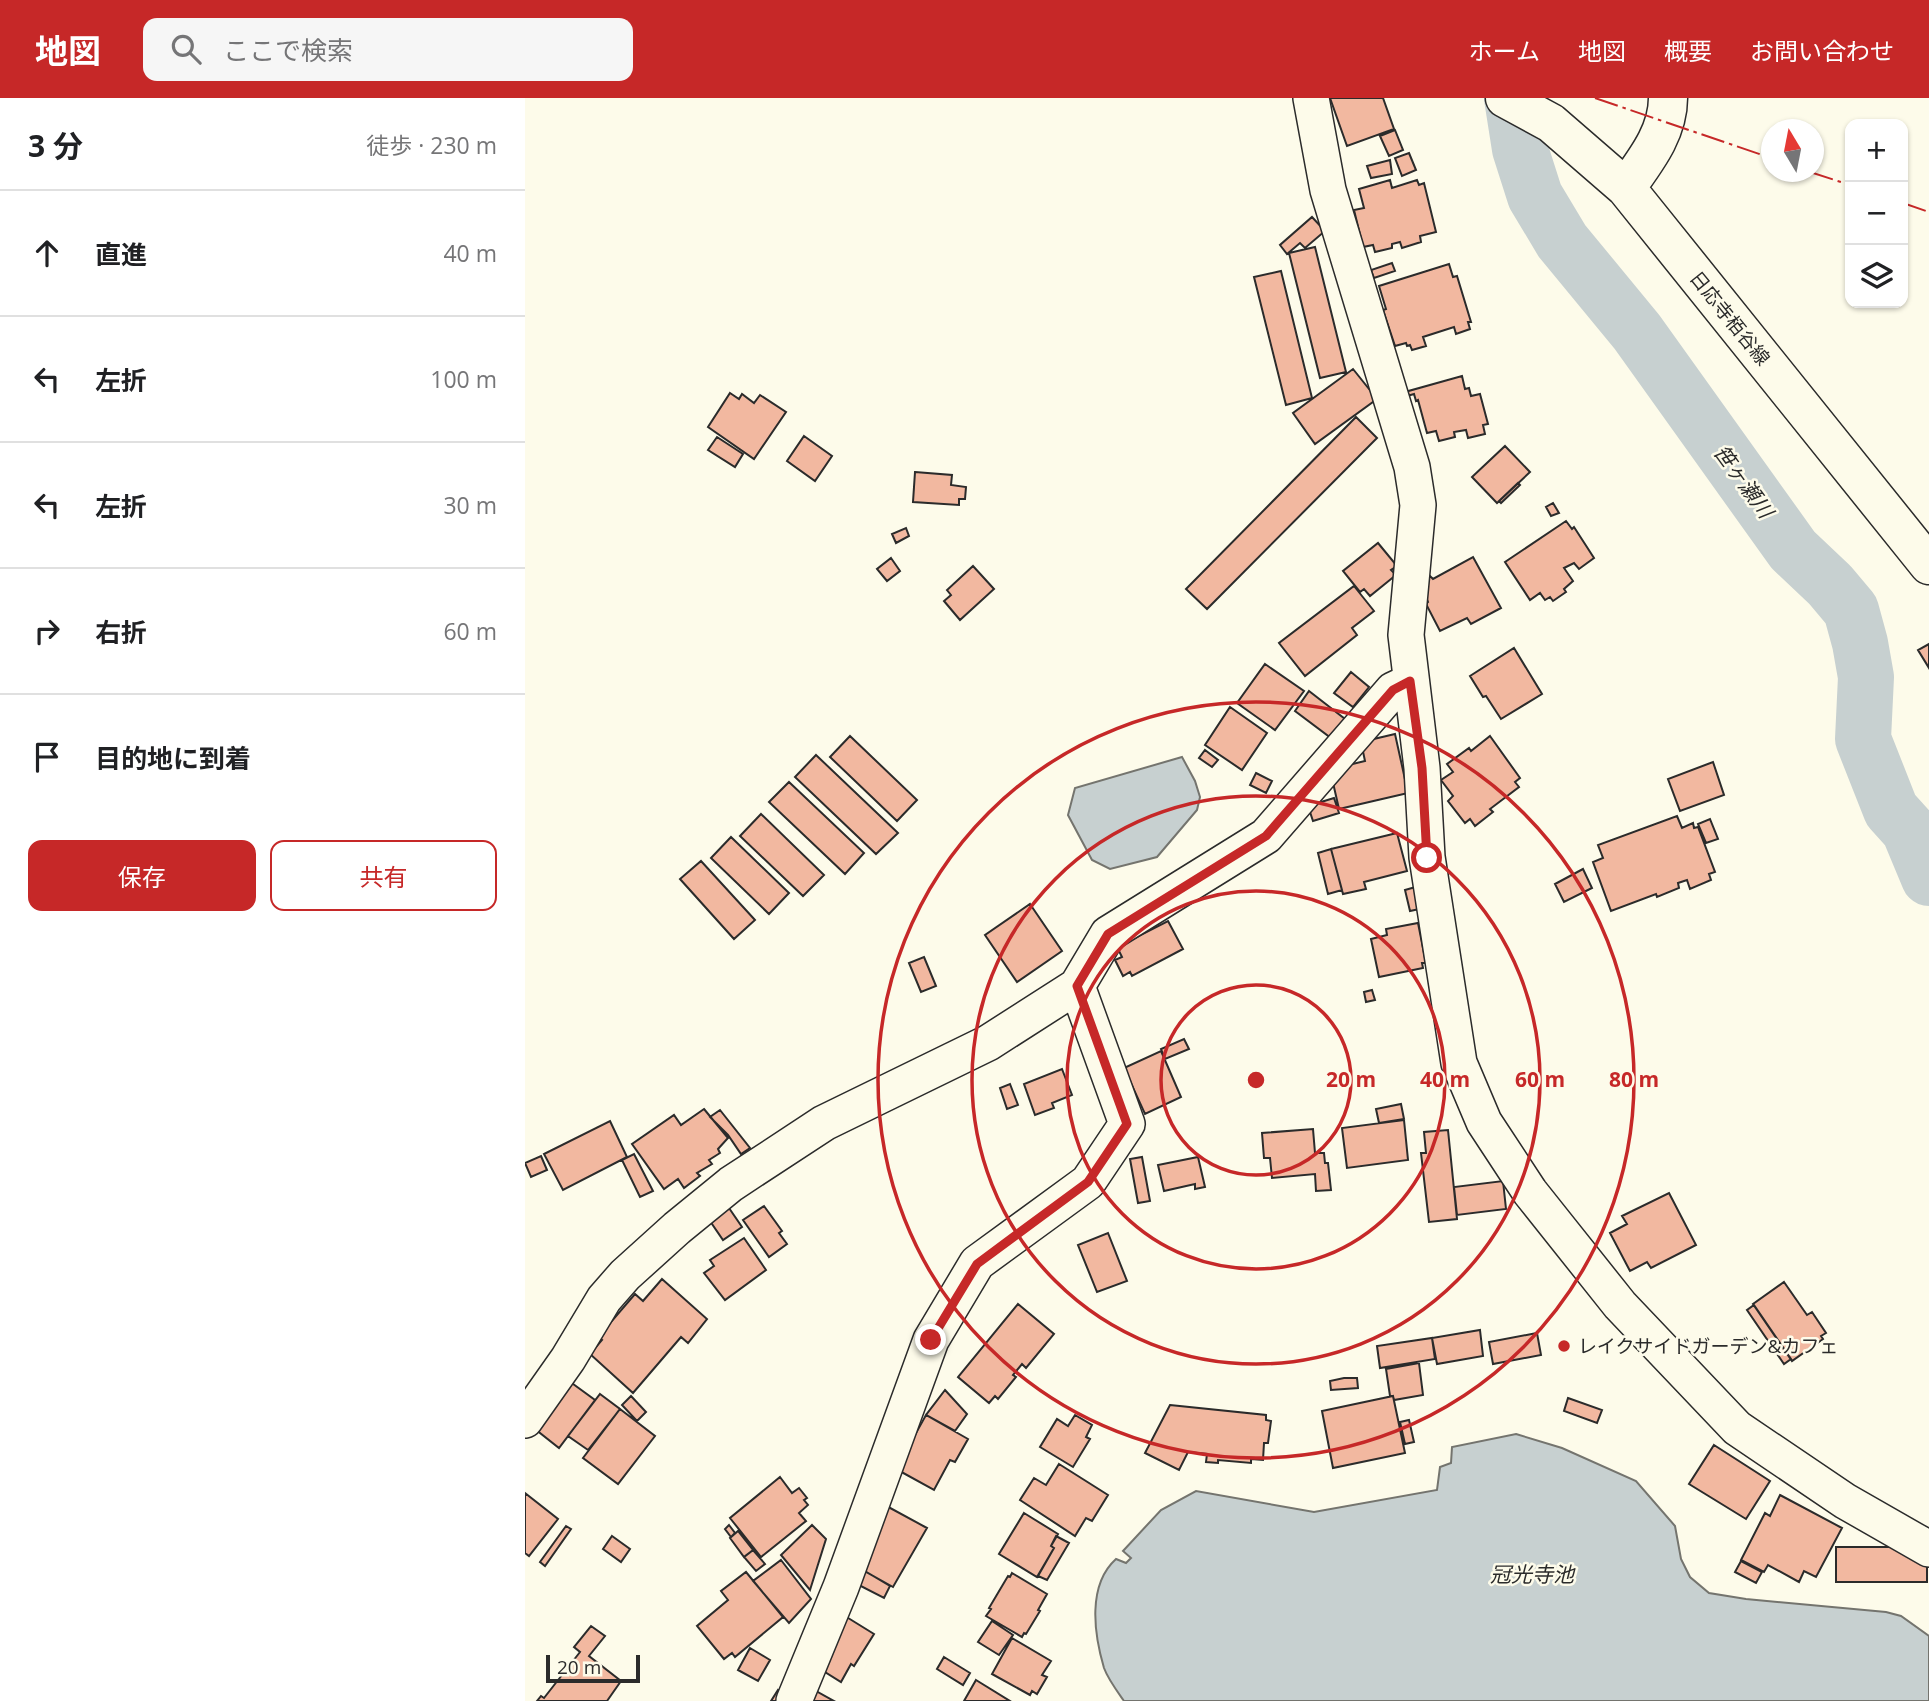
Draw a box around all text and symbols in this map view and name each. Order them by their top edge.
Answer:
search box [143,18,633,81]
text: 地図 [35,28,101,73]
icon: search [167,30,205,68]
text: ここで検索 [223,32,353,68]
text: ホーム [1469,34,1540,67]
text: 地図 [1578,34,1626,67]
text: 概要 [1664,34,1712,67]
text: お問い合わせ [1750,34,1894,67]
north arrow [1761,119,1824,182]
map controls [1845,119,1908,308]
button: + [1845,119,1908,182]
text: 3 分 [28,125,83,166]
text: 徒歩 · 230 m [366,129,497,161]
button: − [1845,182,1908,245]
icon: ahead [28,234,66,272]
text: 直進 [95,236,147,272]
text: 40 m [443,237,497,269]
button: layers [1845,245,1908,308]
street label: 日応寺栢谷線 [1684,266,1776,370]
icon: left [28,360,66,398]
text: 左折 [95,362,147,398]
text: 100 m [430,363,497,395]
water label: 笹ヶ瀬川 [1708,439,1781,525]
icon: left [28,486,66,524]
text: 左折 [95,488,147,524]
text: 30 m [443,489,497,521]
icon: right [28,612,66,650]
text: 右折 [95,614,147,650]
text: 60 m [443,615,497,647]
icon: arrive [28,738,66,776]
text: 目的地に到着 [95,740,251,776]
button: 保存 [28,840,256,911]
button: 共有 [270,840,497,911]
route start [1411,842,1442,873]
text: 20 m [1326,1065,1376,1093]
text: 40 m [1420,1065,1470,1093]
text: 60 m [1515,1065,1565,1093]
text: 80 m [1609,1065,1659,1093]
centre of rings [1244,1068,1268,1092]
route end [915,1324,946,1355]
place label: レイクサイドガーデン&カフェ [1578,1333,1838,1359]
marker: レイクサイドガーデン&カフェ [1556,1338,1572,1354]
water label: 冠光寺池 [1490,1560,1576,1588]
scale bar [546,1652,641,1684]
text: 20 m [557,1654,601,1680]

